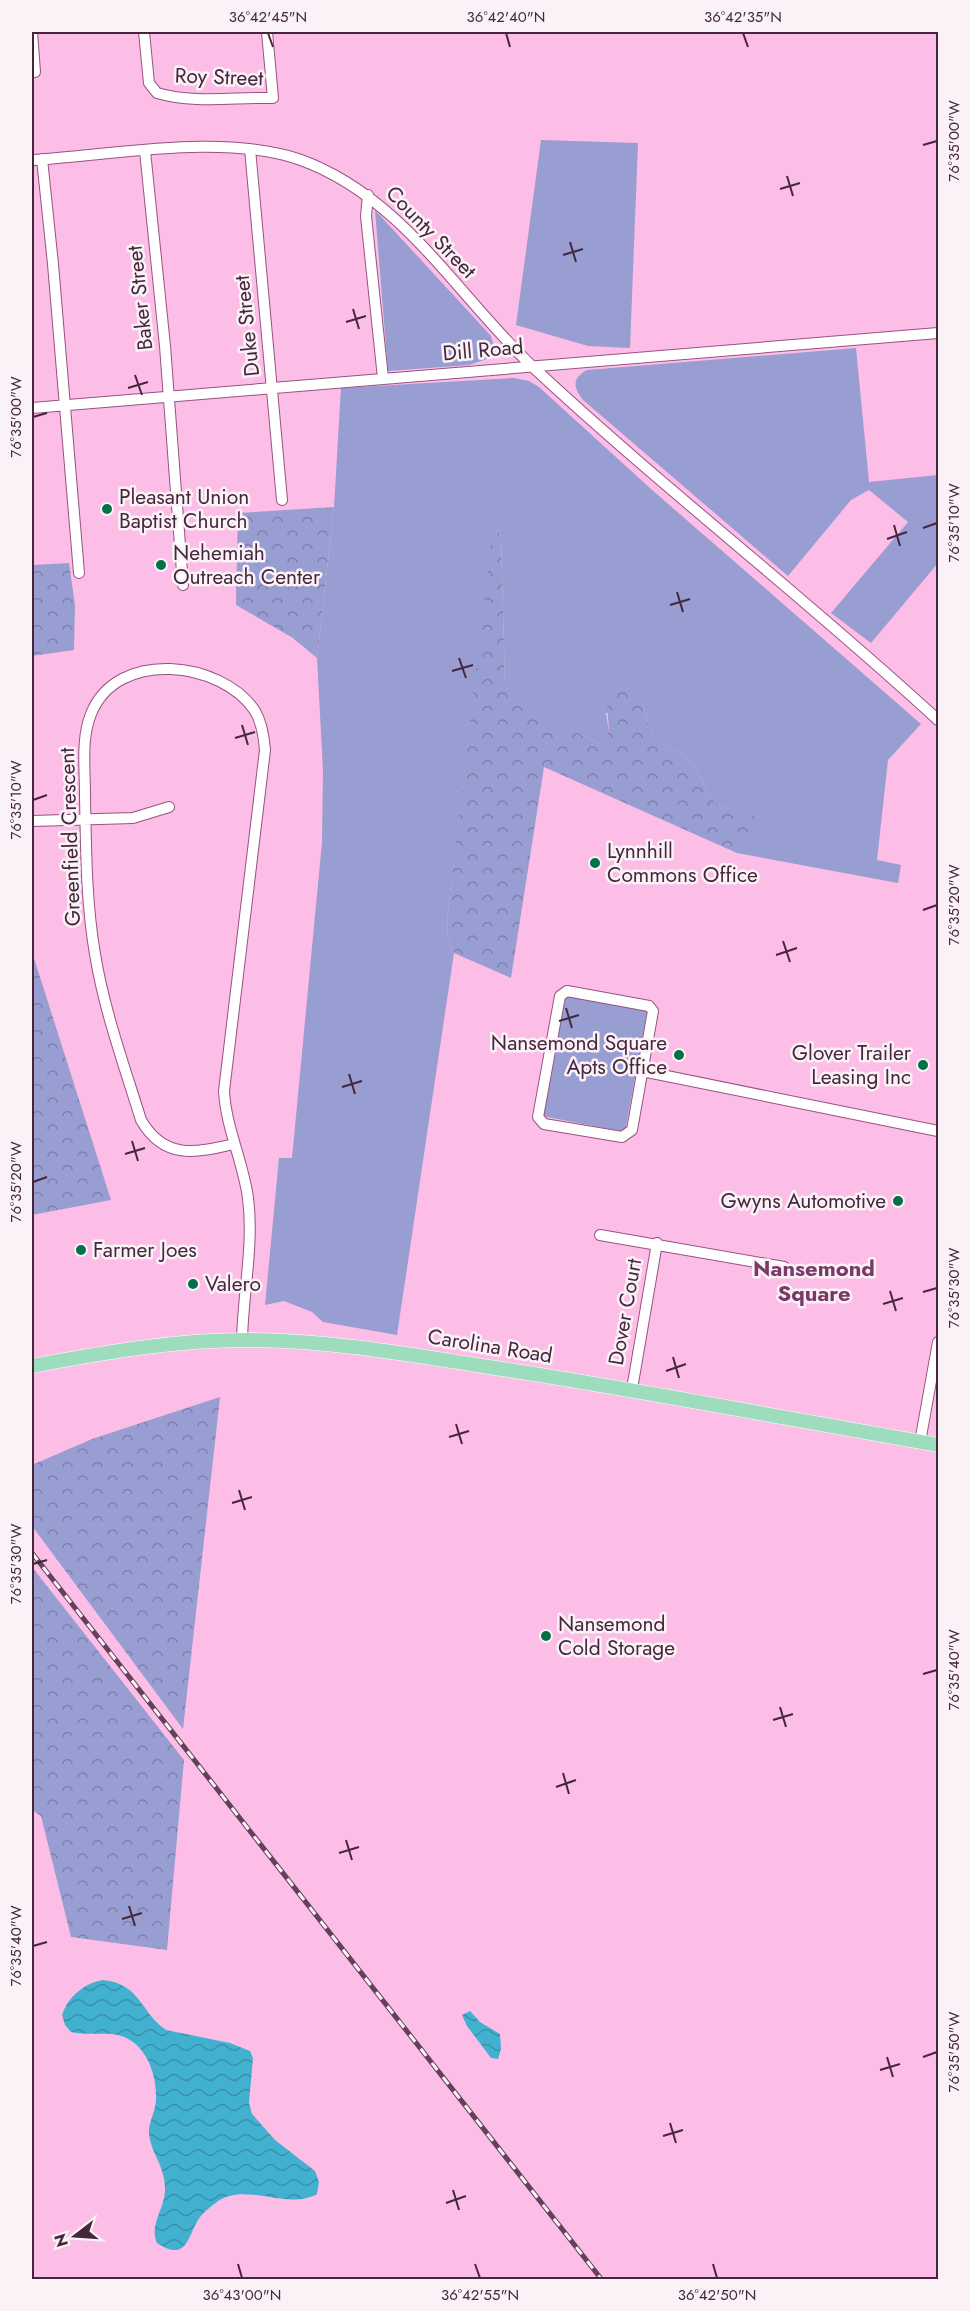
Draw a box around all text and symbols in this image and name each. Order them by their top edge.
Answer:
text: 36°42'45"N [229,6,307,28]
text: 36°42'40"N [467,6,545,28]
text: 36°42'35"N [704,6,782,28]
street label: Roy Street [174,60,264,94]
text: 76°35'00"W [943,100,965,182]
street label: County Street [379,179,483,285]
street label: Baker Street [120,244,160,352]
street label: Duke Street [227,274,267,378]
street label: Dill Road [441,332,525,368]
text: 76°35'00"W [5,376,27,458]
place label: Pleasant Union Baptist Church [119,482,249,536]
text: 76°35'10"W [943,483,965,563]
marker: Pleasant Union Baptist Church [100,502,114,516]
place label: Nehemiah Outreach Center [173,538,321,592]
marker: Nehemiah Outreach Center [154,558,168,572]
street label: Greenfield Crescent [52,747,88,927]
text: 76°35'10"W [5,760,27,840]
place label: Lynnhill Commons Office [607,836,758,890]
marker: Lynnhill Commons Office [588,856,602,870]
text: 76°35'20"W [943,864,965,945]
place label: Nansemond Square Apts Office [491,1028,667,1082]
place label: Glover Trailer Leasing Inc [792,1038,912,1092]
marker: Nansemond Square Apts Office [672,1048,686,1062]
marker: Glover Trailer Leasing Inc [916,1058,930,1072]
text: 76°35'20"W [5,1141,27,1222]
place label: Gwyns Automotive [720,1186,886,1216]
marker: Gwyns Automotive [891,1194,905,1208]
place label: Farmer Joes [93,1235,197,1265]
marker: Farmer Joes [74,1243,88,1257]
text: 76°35'30"W [943,1248,965,1328]
district label: Nansemond Square [753,1252,875,1309]
street label: Dover Court [601,1256,649,1368]
place label: Valero [205,1269,261,1299]
marker: Valero [186,1277,200,1291]
street label: Carolina Road [425,1321,555,1371]
text: 76°35'30"W [5,1524,27,1604]
place label: Nansemond Cold Storage [558,1609,675,1663]
marker: Nansemond Cold Storage [539,1629,553,1643]
text: 76°35'40"W [943,1629,965,1711]
text: 76°35'40"W [5,1905,27,1987]
text: 76°35'50"W [943,2011,965,2092]
north arrow [45,2206,105,2266]
text: N [48,2231,74,2250]
text: 36°43'00"N [203,2284,281,2306]
text: 36°42'55"N [441,2284,519,2306]
text: 36°42'50"N [678,2284,756,2306]

